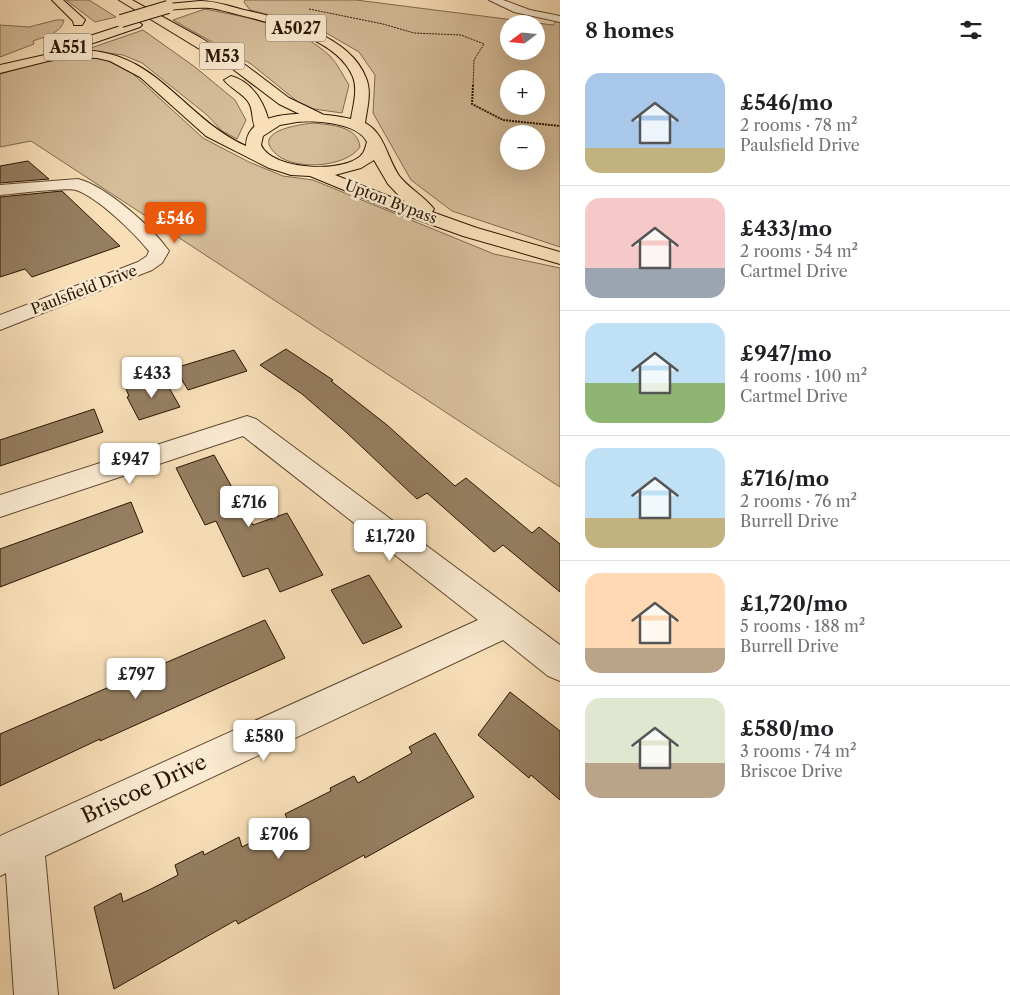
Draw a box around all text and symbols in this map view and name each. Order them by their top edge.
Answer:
road number: A5027 [266,14,326,42]
north arrow [500,15,545,60]
map controls [500,15,545,170]
icon: filters [957,16,985,44]
text: 8 homes [585,18,674,43]
road number: A551 [44,34,92,61]
road number: M53 [200,42,244,70]
button: + [500,70,545,115]
text: £546/mo [740,90,833,115]
icon: home [625,93,685,153]
text: 2 rooms · 78 m² [740,115,858,135]
button: − [500,125,545,170]
text: Paulsfield Drive [740,135,860,155]
street label: Upton Bypass [342,175,440,228]
pin: £546 [145,202,205,244]
text: £546 [156,208,194,228]
text: £433/mo [740,216,832,241]
icon: home [625,218,685,278]
text: 2 rooms · 54 m² [740,241,858,261]
street label: Paulsfield Drive [28,261,140,319]
text: Cartmel Drive [740,261,848,281]
text: £947/mo [740,341,832,366]
icon: home [625,343,685,403]
pin: £433 [122,356,182,399]
text: £433 [133,363,171,383]
text: 4 rooms · 100 m² [740,366,867,386]
text: Cartmel Drive [740,386,848,406]
pin: £947 [100,442,160,485]
text: £947 [111,449,149,469]
text: £716/mo [740,466,829,491]
icon: home [625,468,685,528]
pin: £716 [219,486,279,528]
text: 2 rooms · 76 m² [740,491,857,511]
text: £716 [231,492,267,512]
text: Burrell Drive [740,511,839,531]
pin: £1,720 [349,520,431,562]
text: £1,720 [365,526,415,546]
text: £1,720/mo [740,591,848,616]
icon: home [625,593,685,653]
text: 5 rooms · 188 m² [740,616,865,636]
text: Burrell Drive [740,636,839,656]
pin: £797 [106,658,166,700]
text: £797 [118,664,155,684]
text: £580/mo [740,716,834,741]
icon: home [625,718,685,778]
pin: £580 [234,720,294,762]
text: £580 [244,726,284,746]
text: 3 rooms · 74 m² [740,741,856,761]
street label: Briscoe Drive [77,749,210,828]
text: Briscoe Drive [740,761,843,781]
pin: £706 [249,818,309,860]
text: £706 [260,824,298,844]

